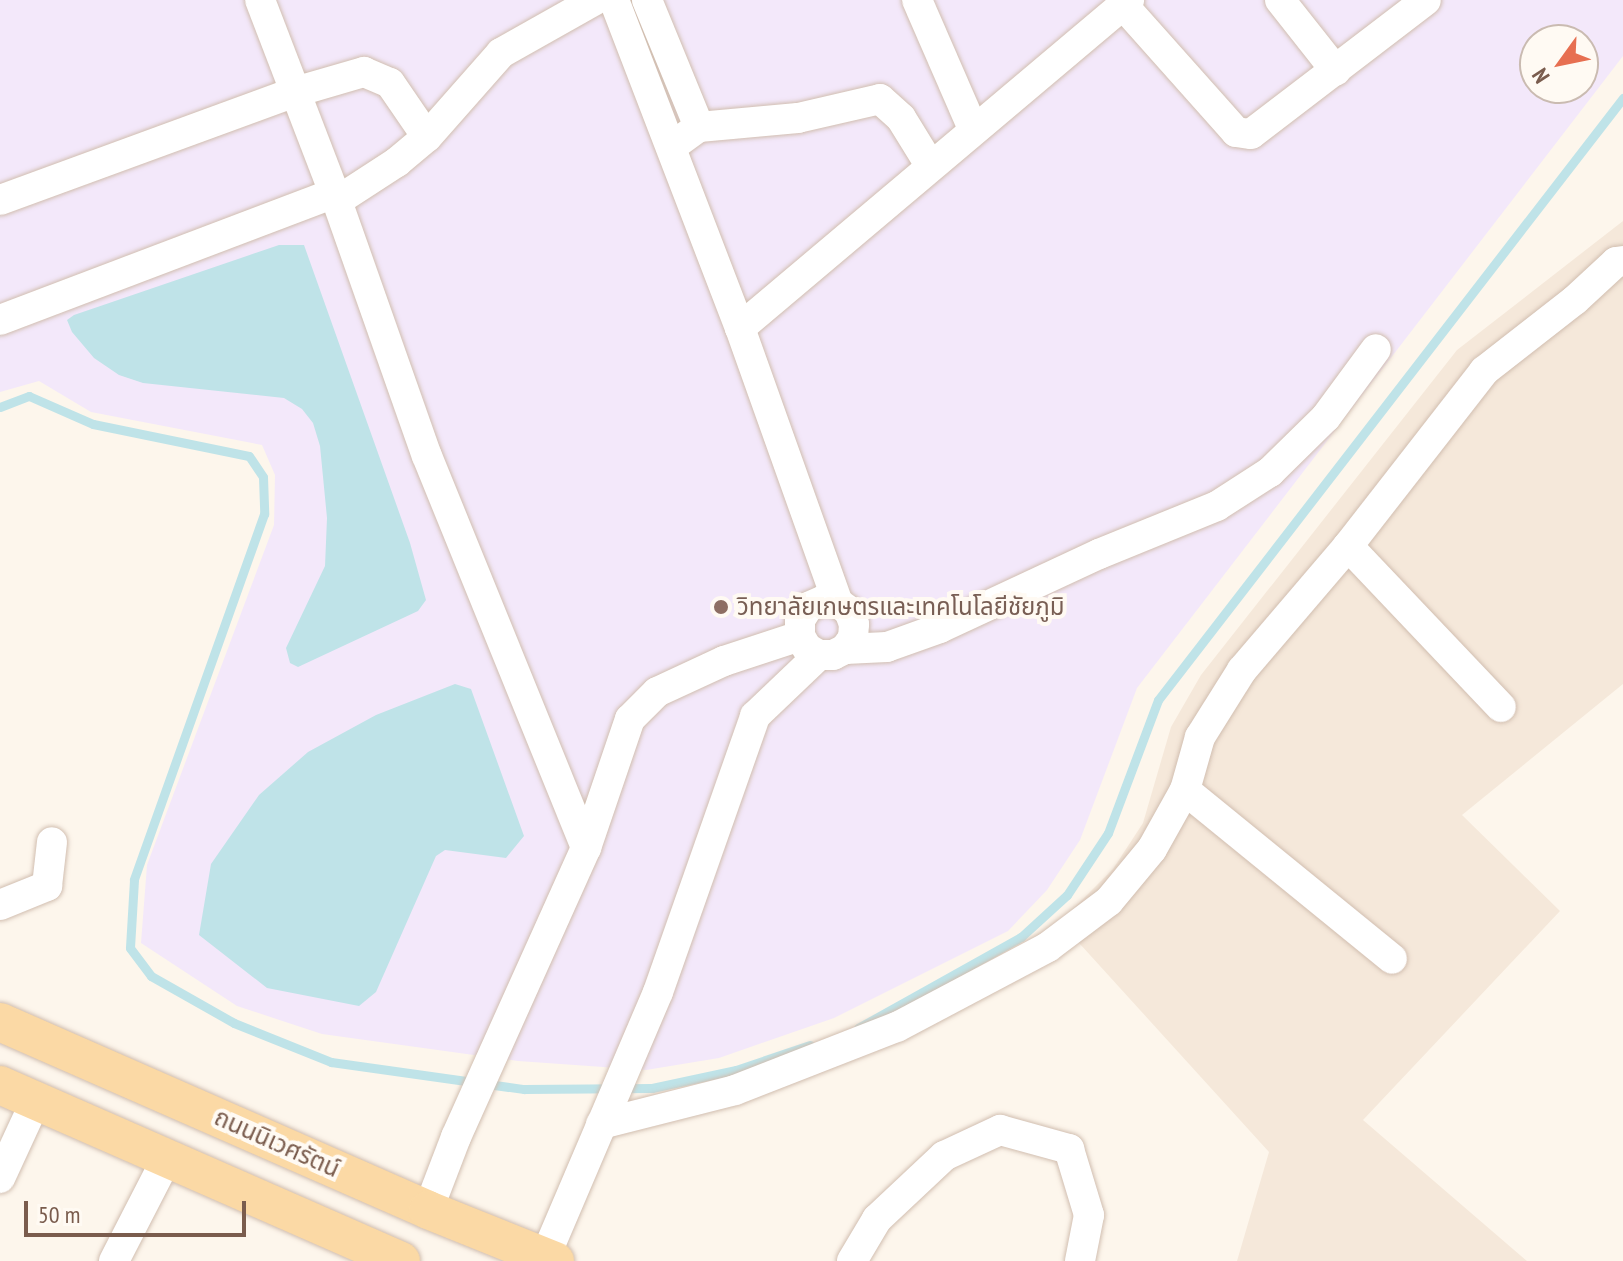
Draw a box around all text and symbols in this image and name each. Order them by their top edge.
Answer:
north arrow [1519,24,1599,104]
text: N [1526,63,1556,89]
place label: วิทยาลัยเกษตรและเทคโนโลยีชัยภูมิ [737,593,1065,621]
marker: วิทยาลัยเกษตรและเทคโนโลยีชัยภูมิ [712,598,730,616]
street label: ถนนนิเวศรัตน์ [210,1103,344,1183]
scale bar [28,1185,250,1235]
text: 50 m [38,1199,80,1230]

